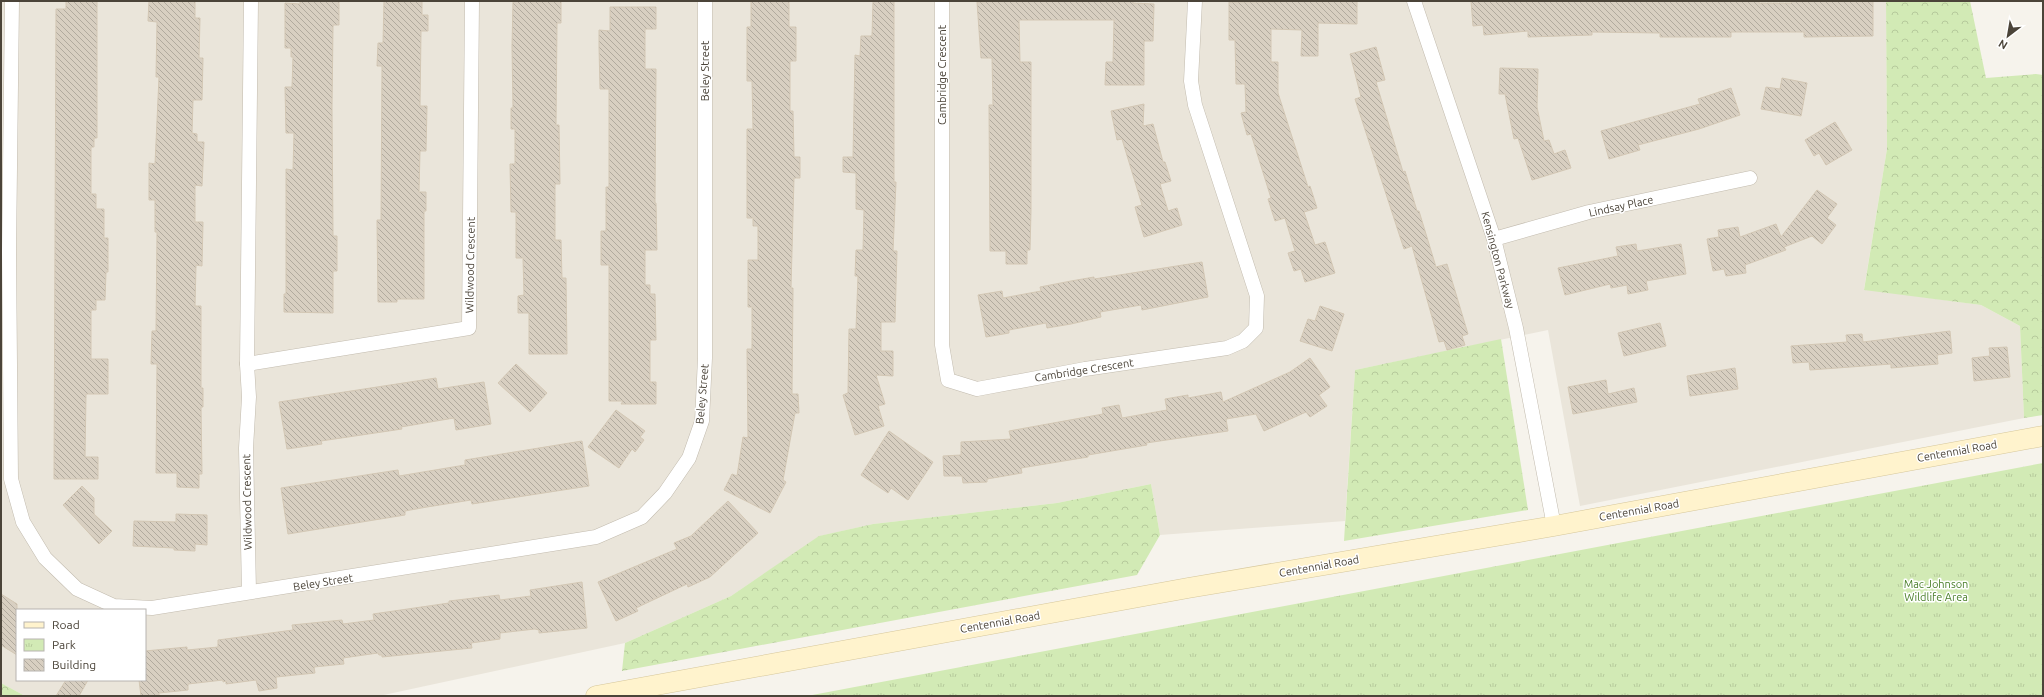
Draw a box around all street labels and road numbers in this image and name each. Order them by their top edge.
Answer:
street label: Cambridge Crescent [936,24,948,125]
street label: Beley Street [699,40,711,101]
street label: Lindsay Place [1588,193,1654,219]
street label: Kensington Parkway [1479,210,1517,310]
street label: Wildwood Crescent [463,216,477,313]
street label: Cambridge Crescent [1034,356,1135,384]
street label: Beley Street [693,363,711,425]
street label: Centennial Road [1916,438,1998,464]
street label: Wildwood Crescent [240,453,254,550]
street label: Centennial Road [1598,497,1680,523]
street label: Centennial Road [1278,553,1360,579]
street label: Beley Street [292,571,355,593]
street label: Centennial Road [959,609,1041,635]

